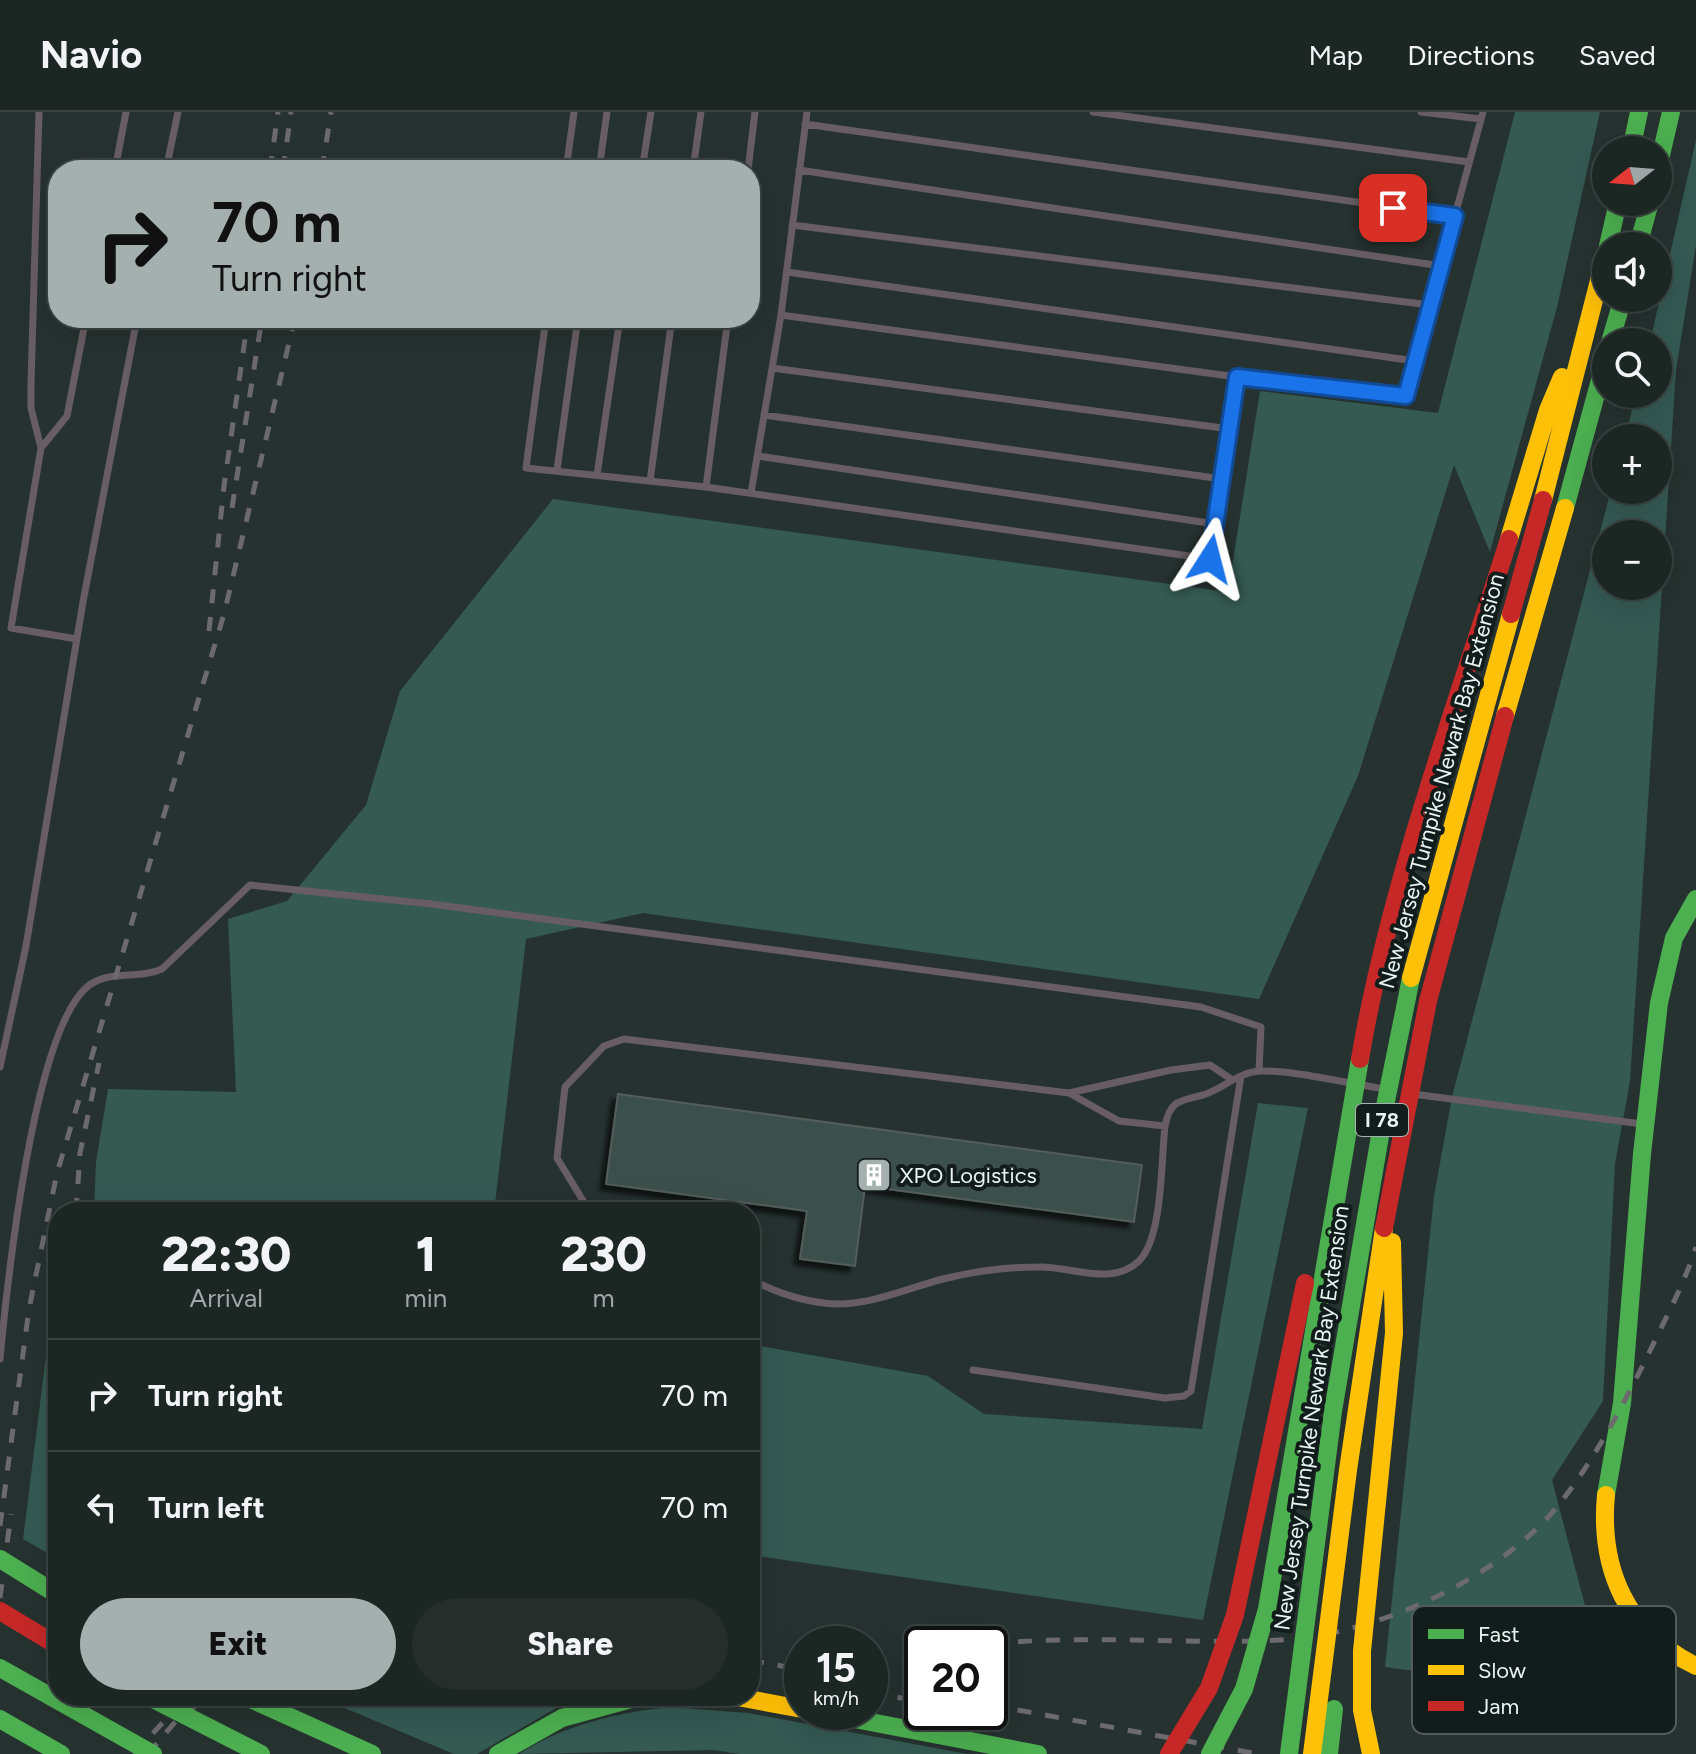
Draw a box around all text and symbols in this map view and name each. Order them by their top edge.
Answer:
text: Navio [40,32,142,78]
text: Map [1309,38,1363,72]
text: Directions [1407,38,1535,72]
text: Saved [1579,38,1656,72]
north arrow [1592,136,1672,216]
map controls [1592,136,1672,600]
pin [1359,174,1427,242]
icon: arrive [1371,186,1415,230]
text: 70 m [212,189,342,256]
icon: right [80,192,184,296]
button: sound [1592,232,1672,312]
text: Turn right [212,257,367,300]
button: search [1592,328,1672,408]
button: + [1592,424,1672,504]
position arrow [1168,517,1252,601]
button: − [1592,520,1672,600]
street label: New Jersey Turnpike Newark Bay Extension [1373,571,1510,992]
road number: I 78 [1356,1104,1408,1136]
building icon: XPO Logistics [855,1156,893,1194]
place label: XPO Logistics [900,1162,1037,1189]
street label: New Jersey Turnpike Newark Bay Extension [1268,1204,1355,1632]
text: 22:30 [161,1225,291,1283]
text: 1 [416,1225,436,1283]
text: 230 [560,1225,647,1283]
text: Arrival [190,1282,263,1314]
text: min [405,1282,447,1314]
text: m [593,1282,615,1314]
icon: right [80,1373,124,1417]
text: Turn right [148,1377,283,1414]
text: 70 m [660,1377,728,1414]
icon: left [80,1485,124,1529]
text: Turn left [148,1489,265,1526]
text: 70 m [660,1489,728,1526]
button: Exit [80,1598,396,1690]
button: Share [412,1598,728,1690]
legend [1412,1606,1676,1734]
text: Fast [1478,1621,1520,1648]
speed limit sign: 20 [904,1626,1008,1730]
text: 15 [816,1644,856,1692]
text: Slow [1478,1657,1527,1684]
text: km/h [813,1686,859,1710]
text: Jam [1478,1693,1519,1720]

